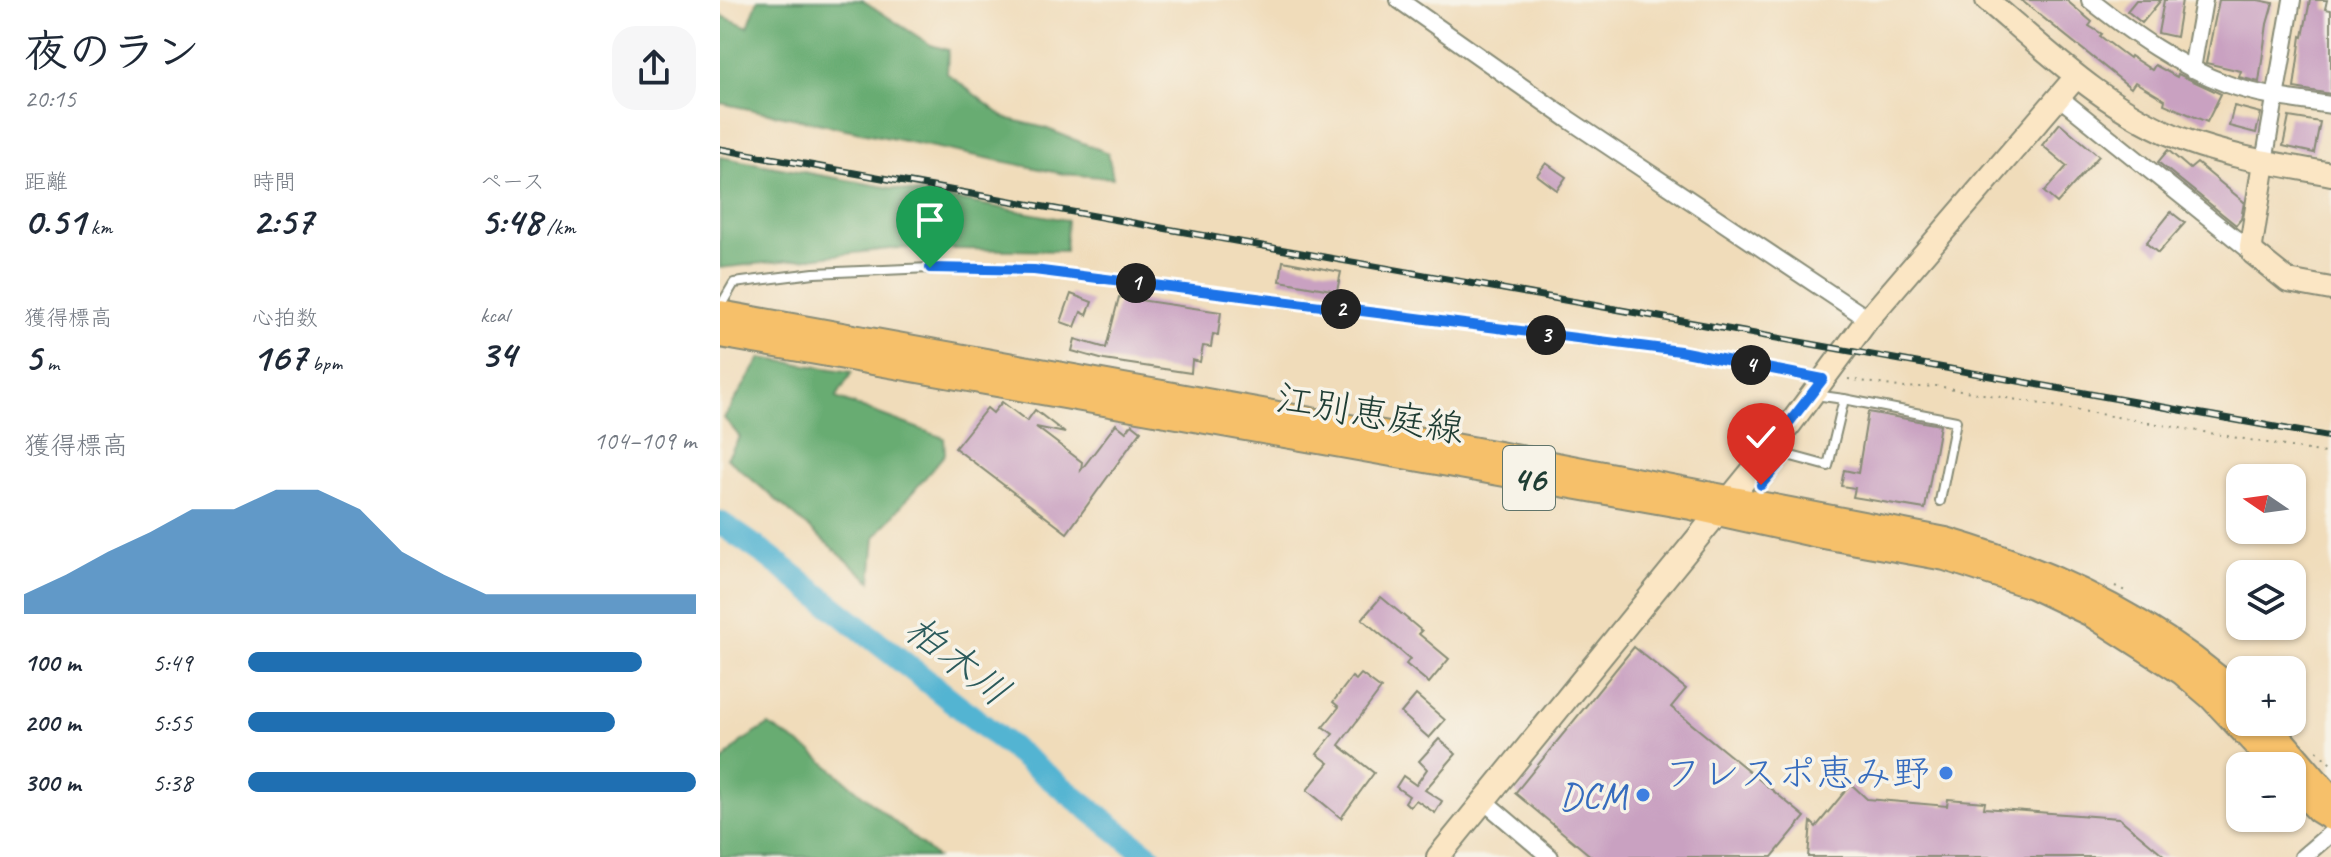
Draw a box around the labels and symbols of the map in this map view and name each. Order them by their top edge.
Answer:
pin [896,186,964,268]
pin: 1 [1116,263,1156,303]
pin: 2 [1321,289,1361,329]
pin: 3 [1526,315,1566,355]
pin: 4 [1731,345,1771,385]
street label: 江別恵庭線 [1272,374,1468,453]
pin [1727,403,1795,485]
road number: 46 [1503,446,1555,510]
north arrow [2226,464,2306,544]
water label: 柏木川 [895,604,1020,717]
place label: フレスポ恵み野 [1664,750,1930,797]
marker: フレスポ恵み野 [1937,764,1955,782]
place label: DCM [1559,772,1629,819]
marker: DCM [1634,786,1652,804]

